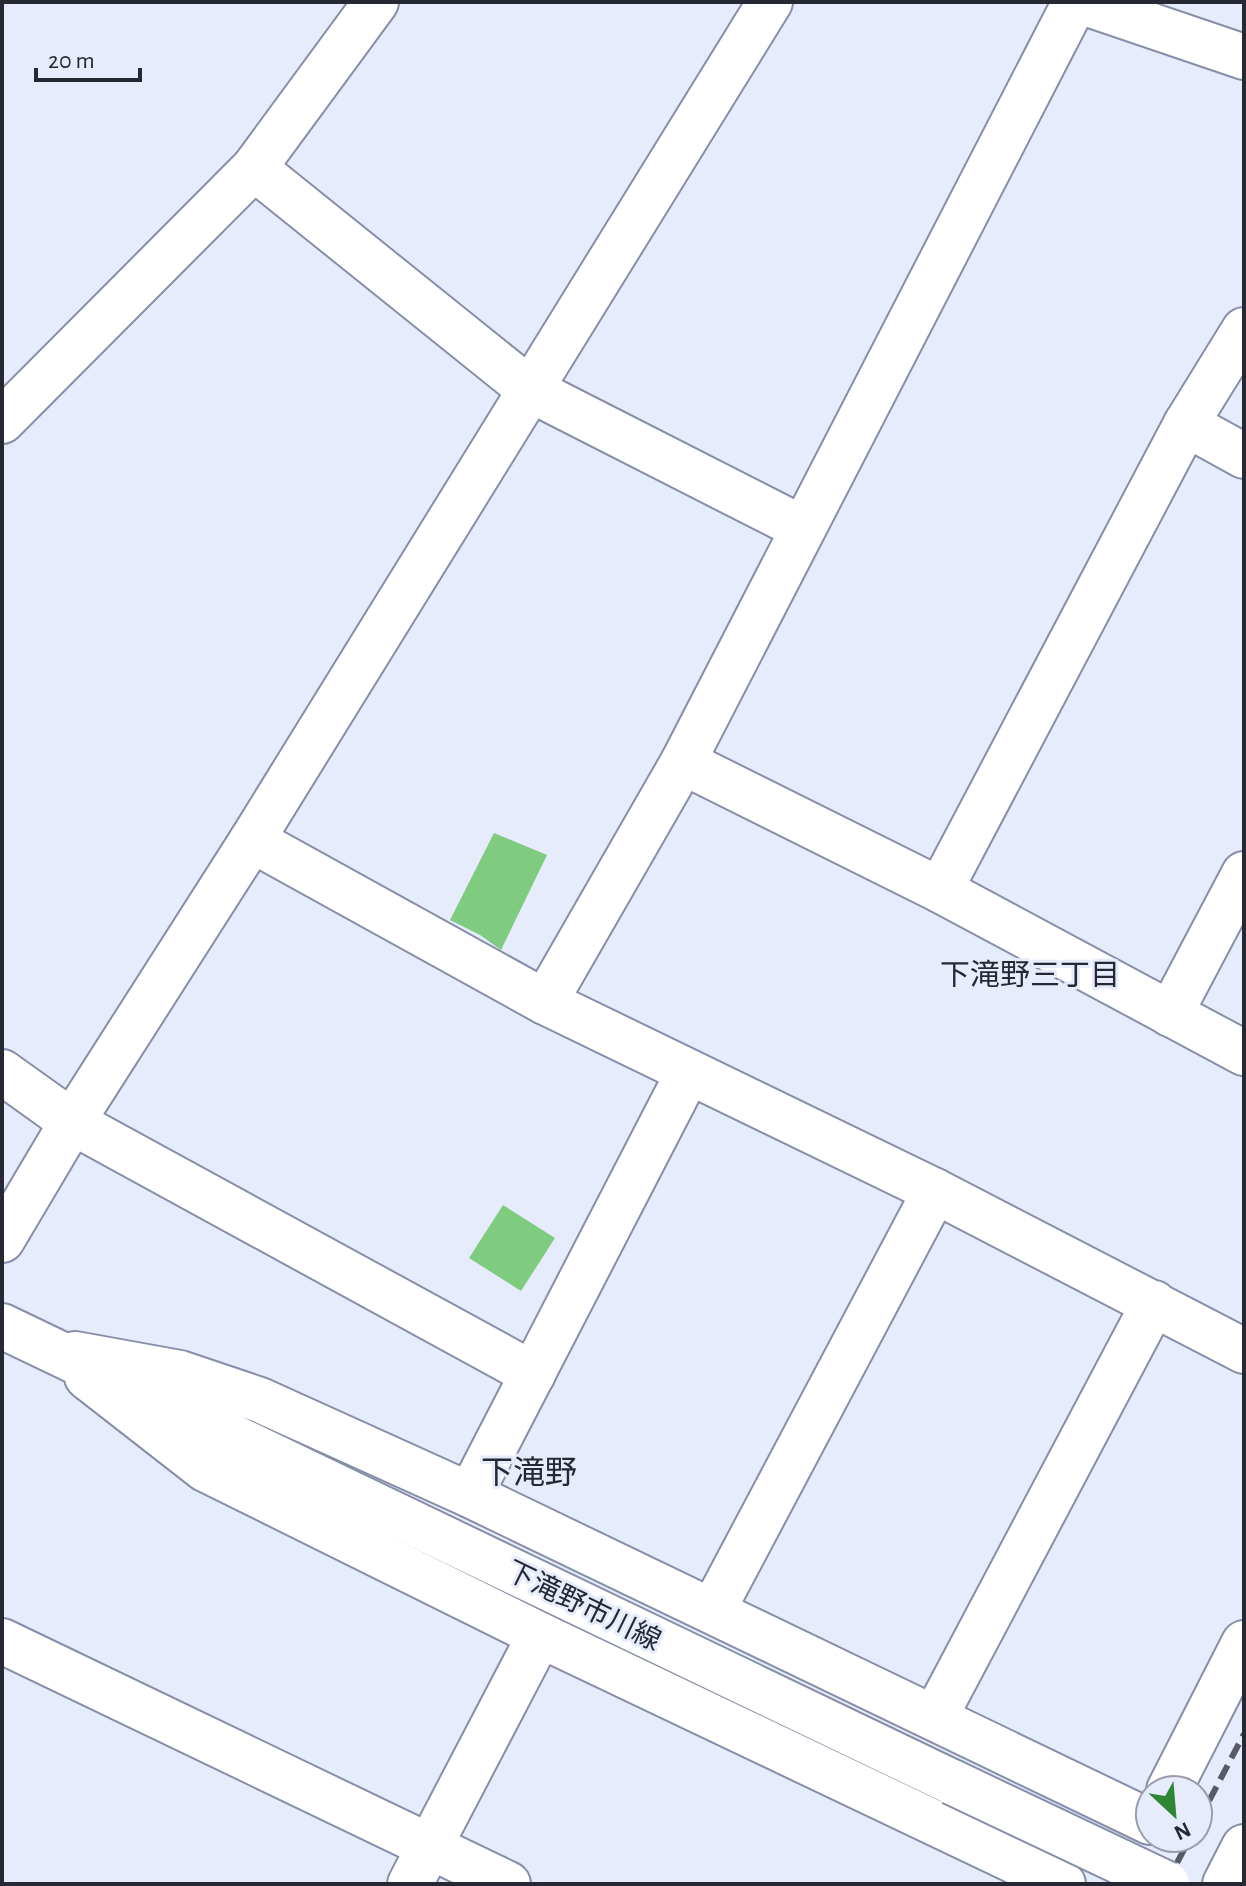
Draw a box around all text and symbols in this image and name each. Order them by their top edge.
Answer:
scale bar [36,32,140,82]
text: 20 m [48,49,95,73]
district label: 下滝野三丁目 [940,959,1120,991]
district label: 下滝野 [481,1456,577,1489]
street label: 下滝野市川線 [501,1556,666,1656]
north arrow [1134,1774,1214,1854]
text: N [1171,1818,1194,1844]

